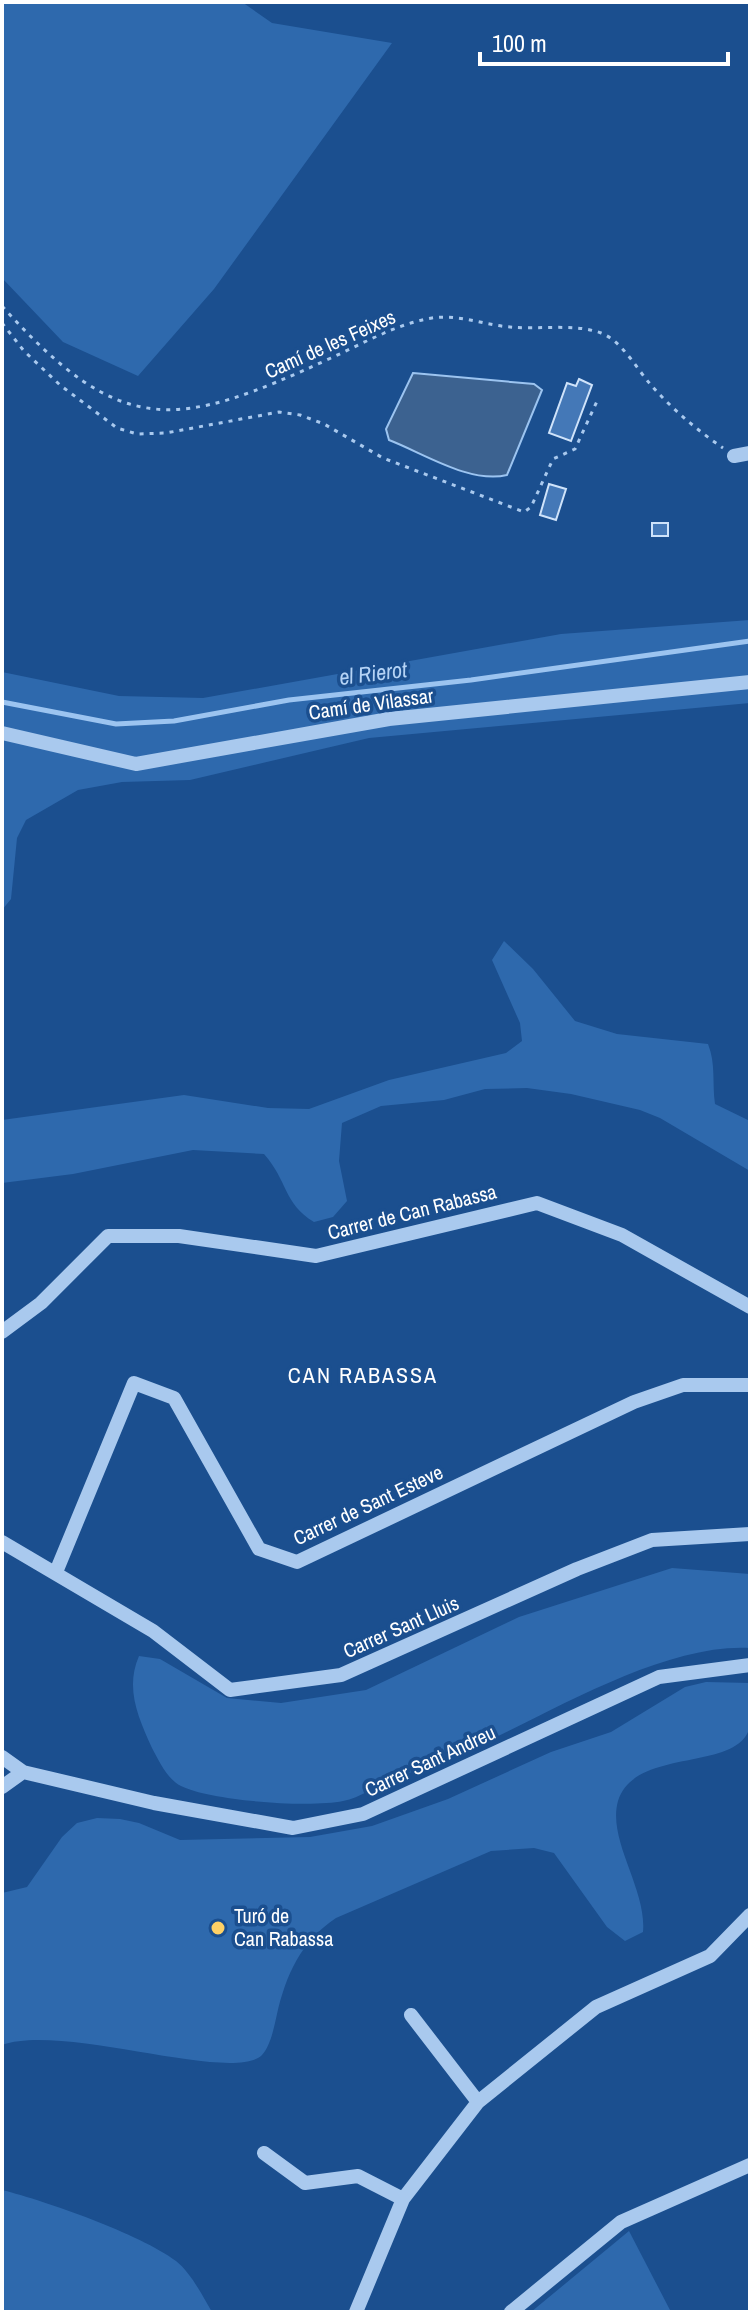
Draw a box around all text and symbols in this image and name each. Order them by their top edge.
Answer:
scale bar [480,16,728,66]
text: 100 m [492,27,547,59]
street label: Camí de les Feixes [260,303,399,384]
water label: el Rierot [337,654,410,692]
street label: Camí de Vilassar [307,681,435,726]
street label: Carrer de Can Rabassa [325,1177,499,1246]
district label: CAN RABASSA [288,1360,438,1390]
street label: Carrer de Sant Esteve [289,1458,447,1551]
street label: Carrer Sant Lluis [339,1589,463,1664]
street label: Carrer Sant Andreu [360,1718,500,1803]
place label: Turó de Can Rabassa [234,1902,333,1952]
marker: Turó de Can Rabassa [209,1919,227,1937]

